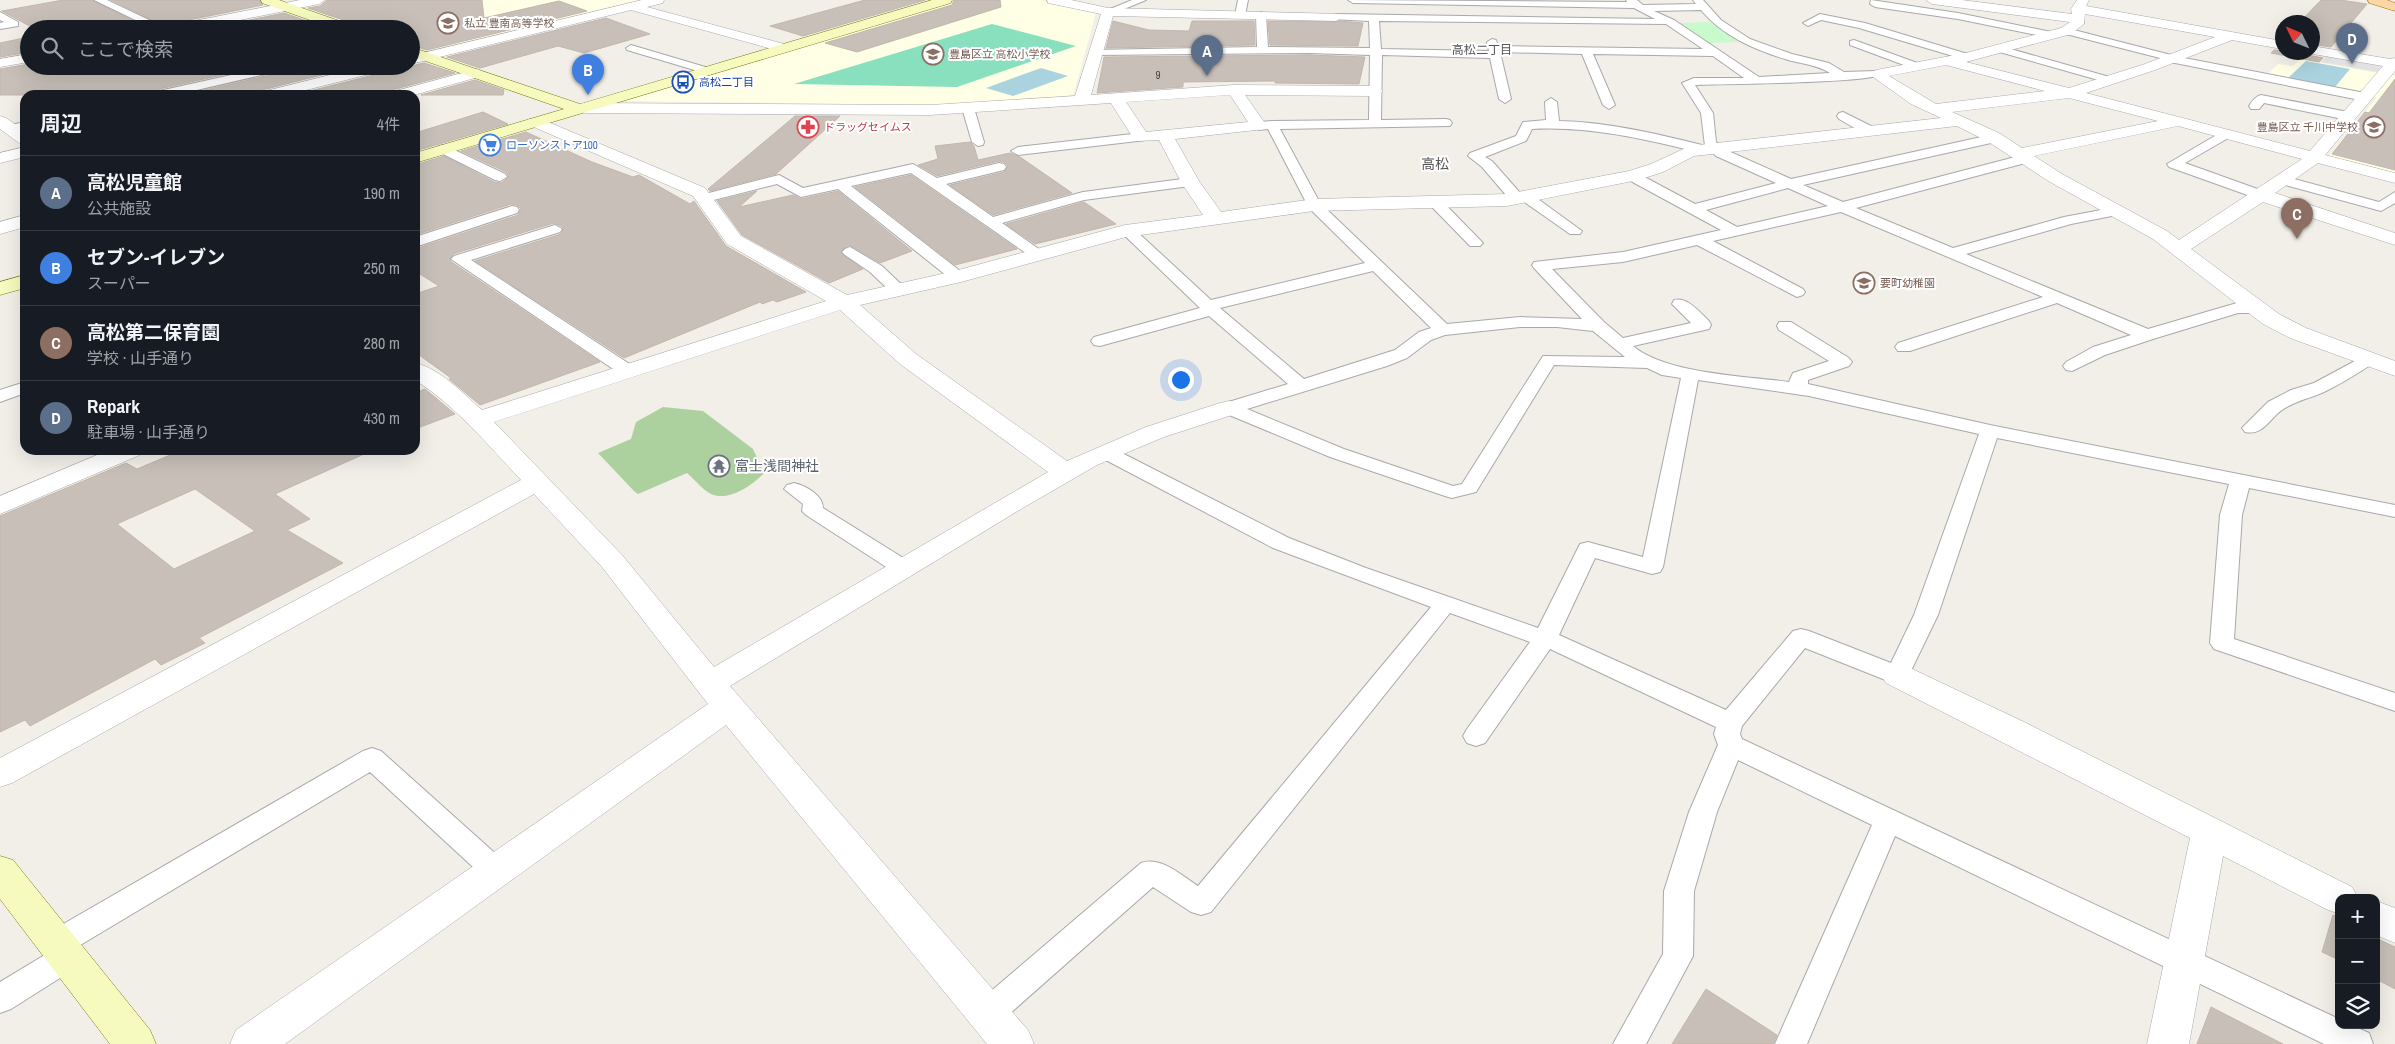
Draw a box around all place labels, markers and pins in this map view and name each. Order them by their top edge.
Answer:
school or university icon: 私立 豊南高等学校 [436,11,460,35]
place label: 私立 豊南高等学校 [464,16,555,30]
pin: D [2336,23,2368,64]
pin: A [1191,35,1223,76]
school or university icon: 豊島区立 高松小学校 [921,42,945,66]
place label: 豊島区立 高松小学校 [949,47,1051,61]
pin: B [572,54,604,95]
bus stop icon: 高松二丁目 [671,70,695,94]
place label: 高松二丁目 [699,75,754,89]
pharmacy icon: ドラッグセイムス [796,115,820,139]
school or university icon: 豊島区立 千川中学校 [2362,115,2386,139]
place label: ドラッグセイムス [824,120,912,134]
place label: 豊島区立 千川中学校 [2256,120,2358,134]
supermarket icon: ローソンストア100 [478,133,502,157]
place label: ローソンストア100 [506,138,598,152]
pin: C [2281,198,2313,239]
school or university icon: 要町幼稚園 [1852,271,1876,295]
place label: 要町幼稚園 [1880,276,1935,290]
temple icon: 富士浅間神社 [707,454,731,478]
place label: 富士浅間神社 [735,457,819,475]

